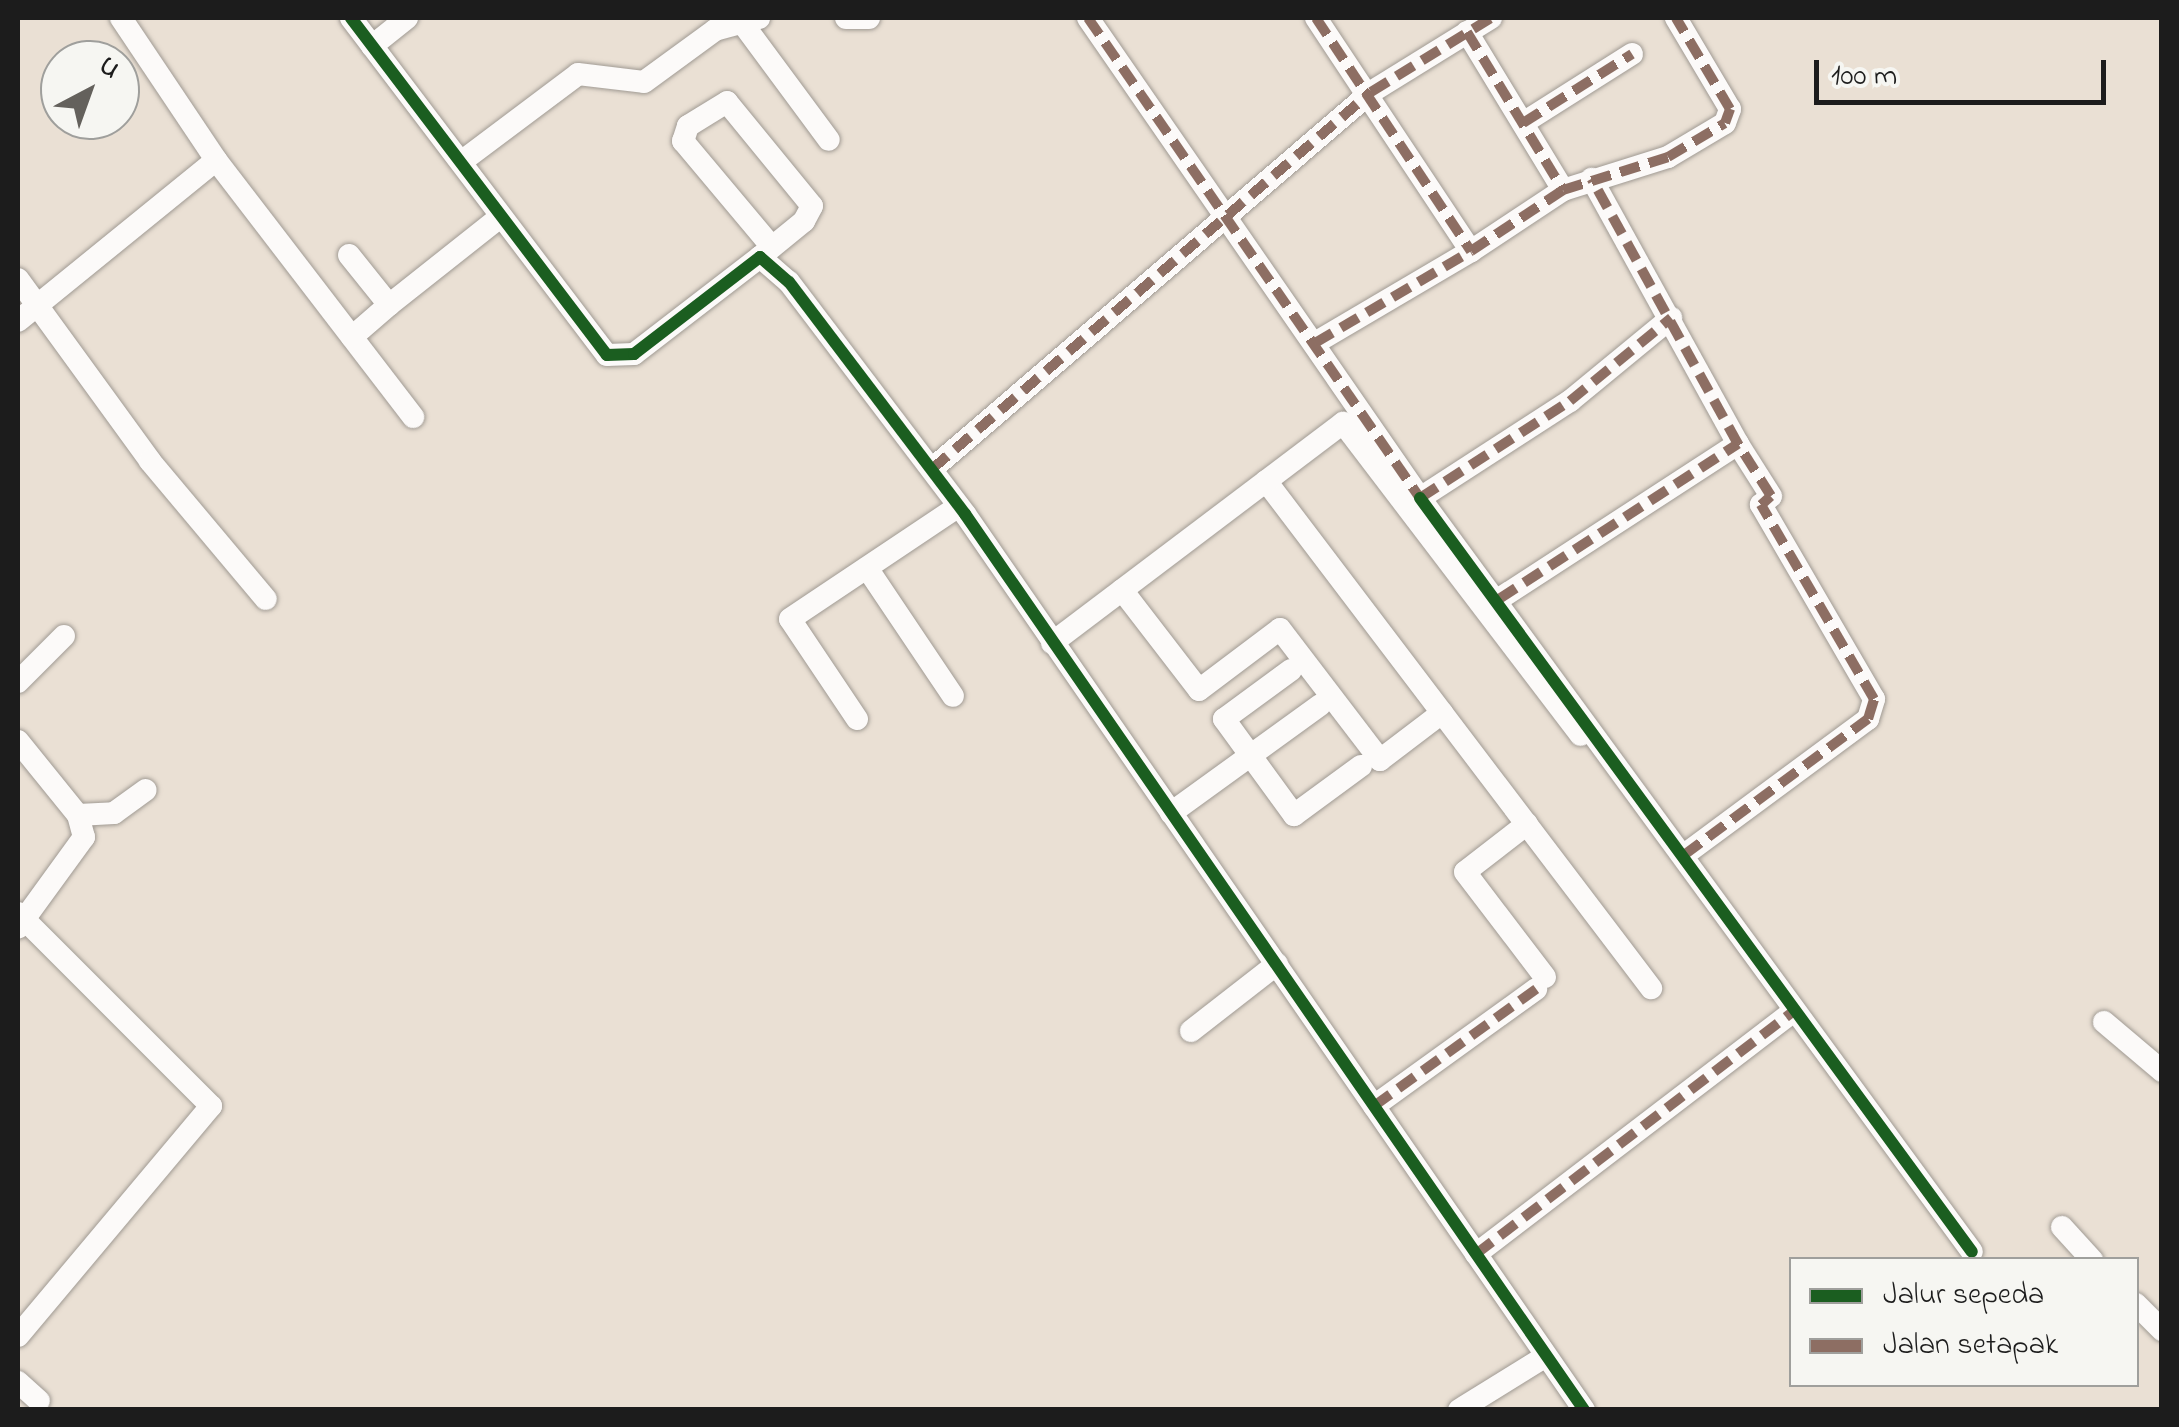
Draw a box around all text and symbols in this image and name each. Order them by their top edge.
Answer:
north arrow [40,40,140,140]
scale bar [1819,40,2112,102]
text: U [89,47,129,90]
text: 100 m [1831,55,1897,99]
legend [1789,1257,2139,1387]
text: Jalur sepeda [1883,1274,2044,1318]
text: Jalan setapak [1883,1324,2058,1368]

